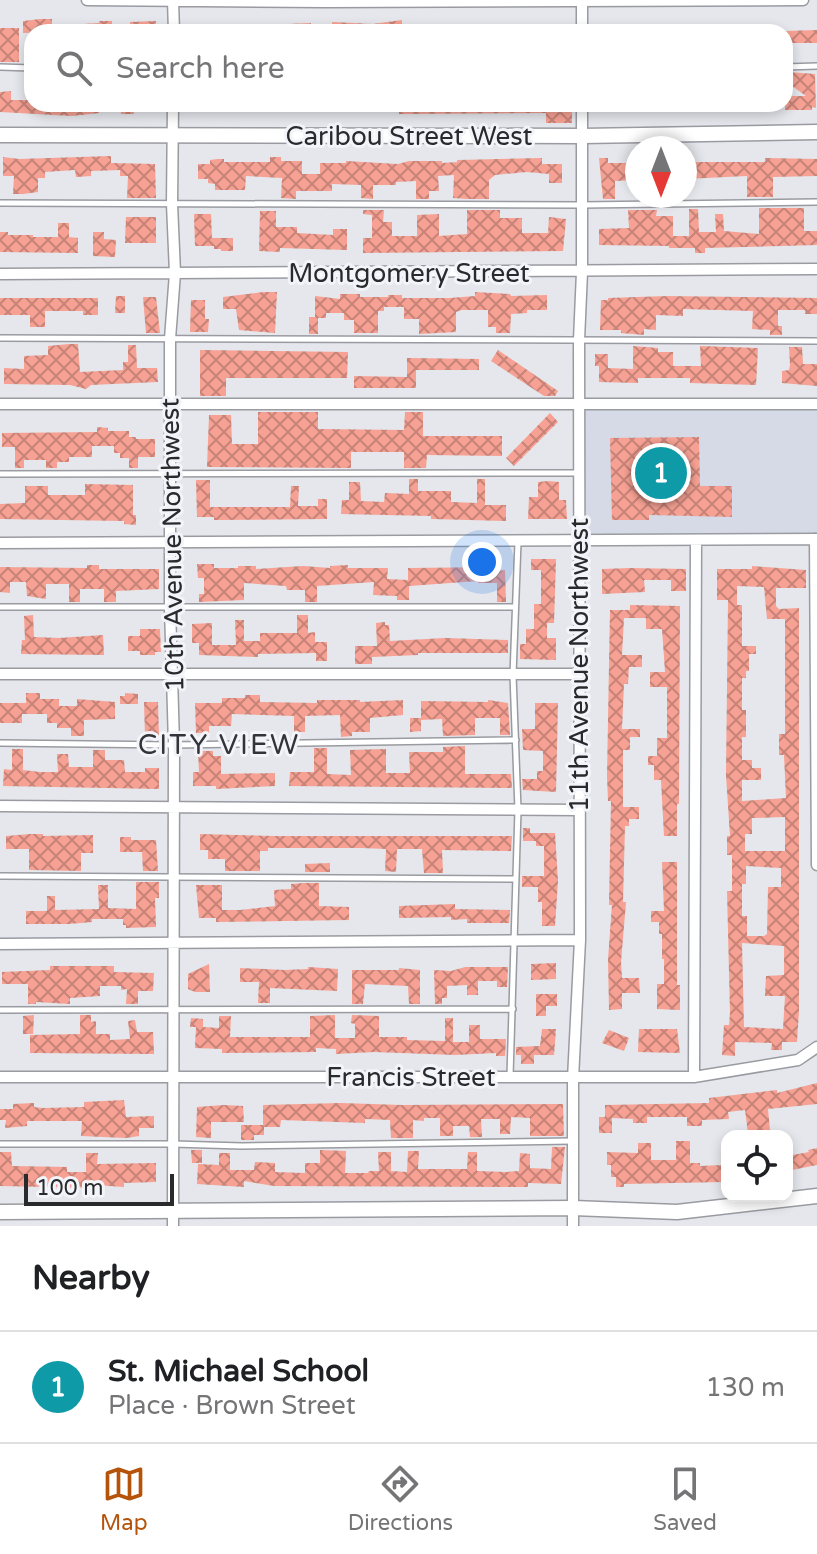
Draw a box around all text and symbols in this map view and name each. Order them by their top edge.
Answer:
search box [24,24,793,112]
icon: search [52,46,96,90]
text: Search here [116,50,285,87]
street label: Caribou Street West [285,121,533,152]
north arrow [625,136,697,208]
street label: Montgomery Street [288,258,530,289]
street label: 10th Avenue Northwest [154,398,191,692]
pin: 1 [635,443,687,503]
street label: 11th Avenue Northwest [564,518,595,812]
your location [462,542,502,582]
district label: CITY VIEW [138,728,300,762]
street label: Francis Street [326,1062,496,1093]
map controls [721,1130,793,1202]
button: locate [721,1130,793,1202]
scale bar [24,1170,174,1206]
text: 100 m [36,1175,103,1201]
text: Nearby [32,1258,150,1299]
text: St. Michael School [108,1353,369,1390]
text: 1 [50,1372,66,1403]
text: 130 m [705,1372,785,1403]
text: Place · Brown Street [108,1390,356,1421]
tab: Map [100,1462,148,1536]
tab: Directions [348,1462,453,1536]
tab: Saved [653,1462,717,1536]

